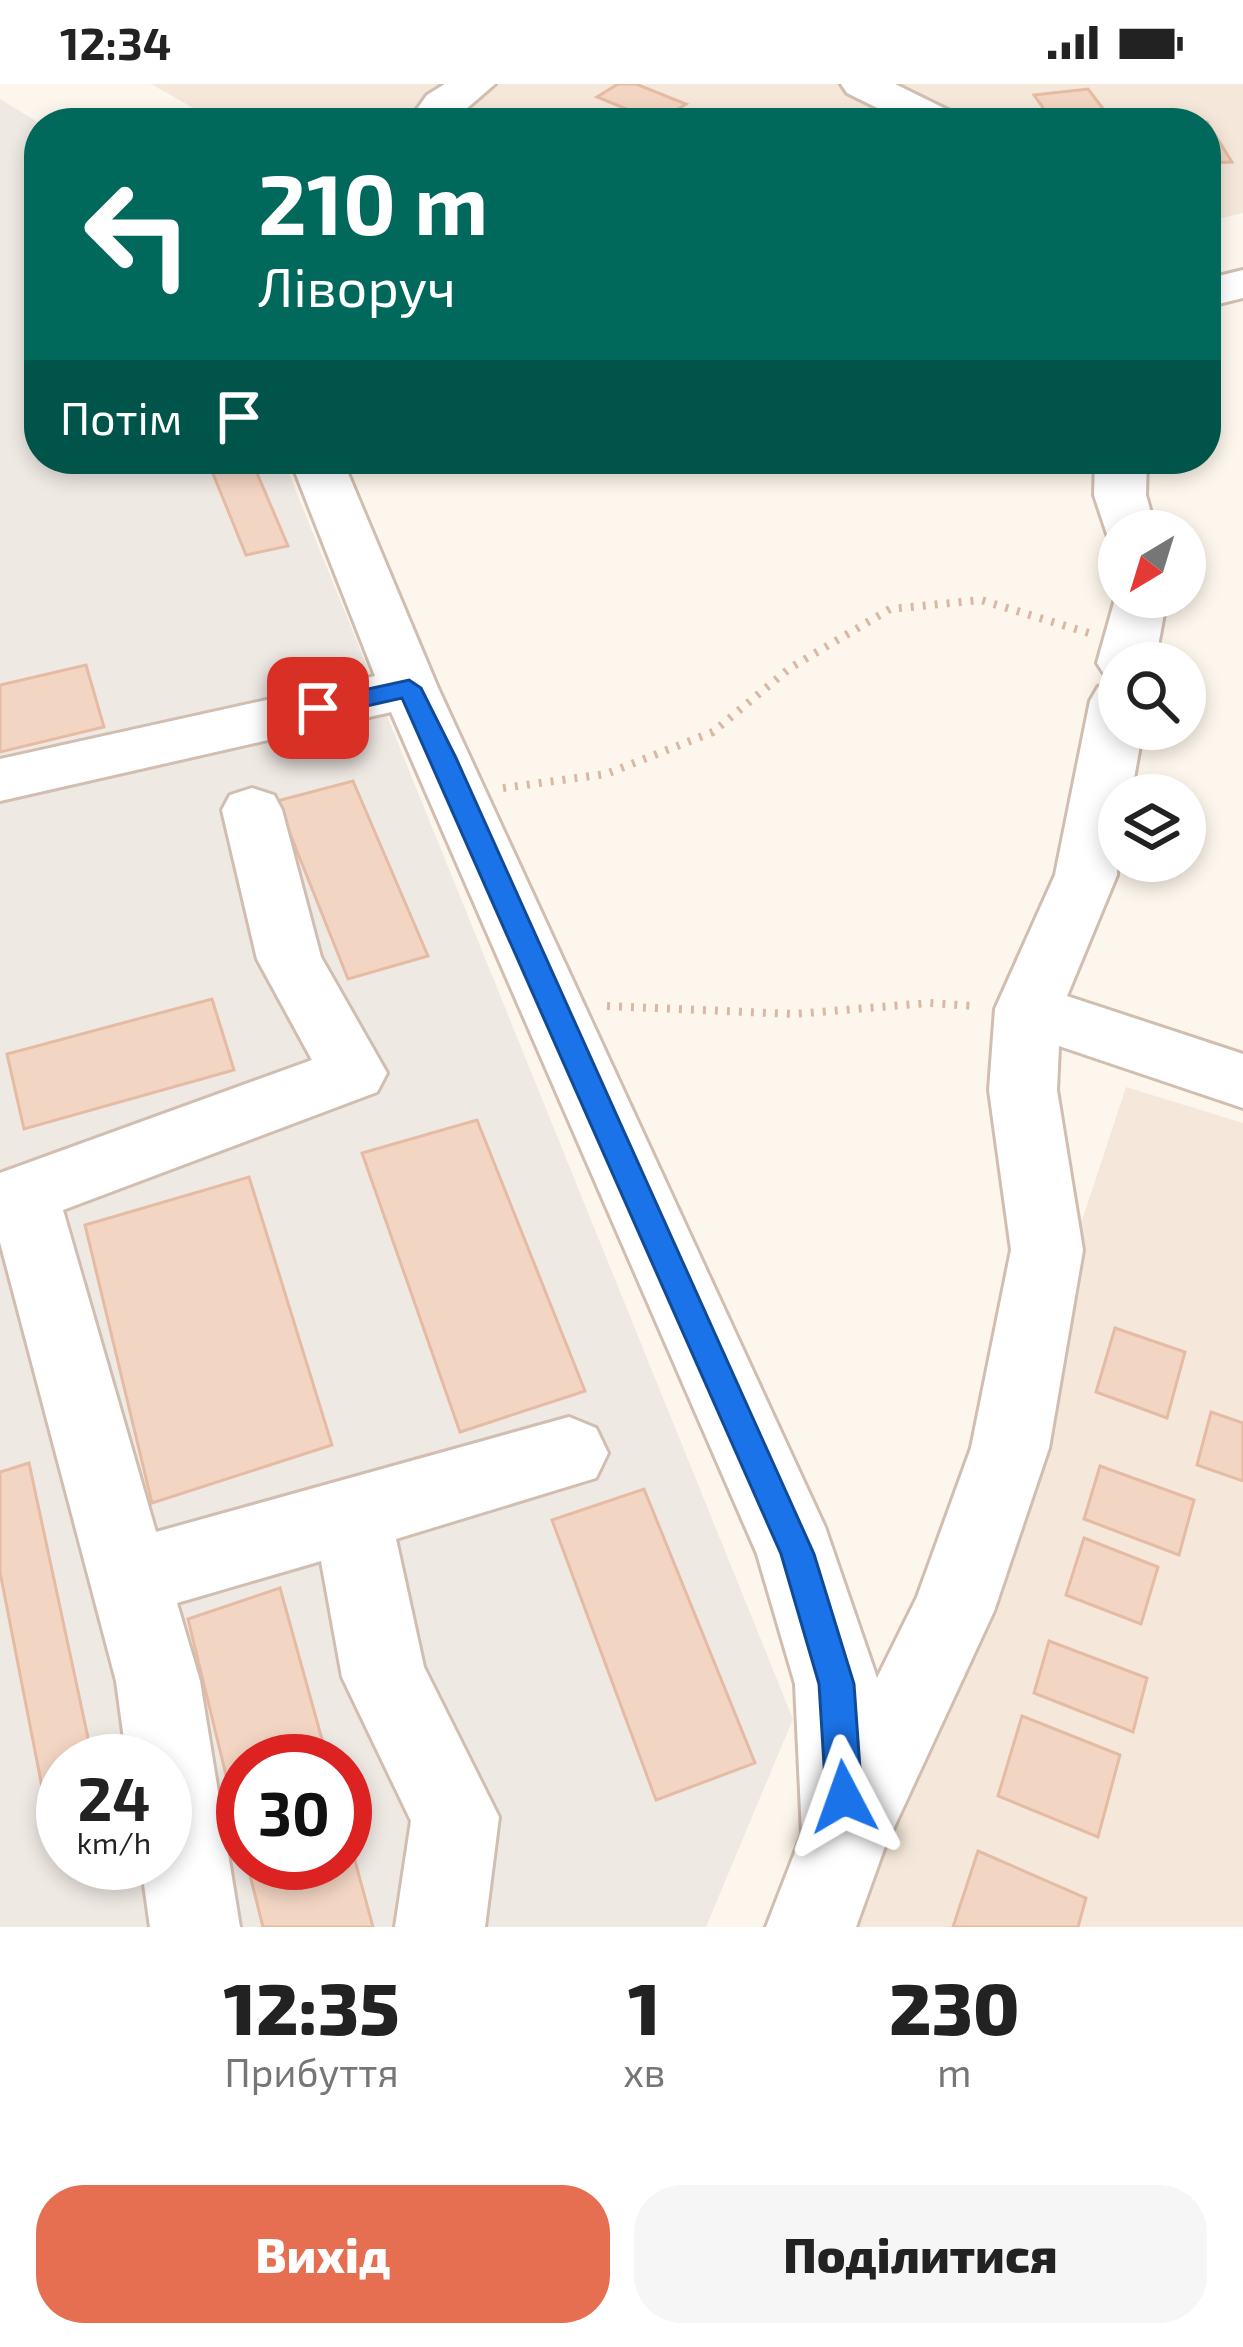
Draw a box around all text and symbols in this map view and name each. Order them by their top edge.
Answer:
text: 12:34 [60,15,171,69]
text: 210 m [258,151,488,252]
icon: left [60,156,216,312]
text: Ліворуч [258,253,456,318]
icon: arrive [206,384,272,450]
text: Потім [60,390,182,444]
north arrow [1098,510,1206,618]
map controls [1098,510,1206,882]
button: search [1098,642,1206,750]
pin [267,657,369,759]
icon: arrive [285,675,351,741]
button: layers [1098,774,1206,882]
speed limit sign: 30 [216,1734,372,1890]
position arrow [781,1734,907,1860]
text: 24 [77,1761,151,1833]
text: km/h [77,1824,151,1860]
text: 12:35 [224,1963,400,2049]
text: 1 [628,1963,661,2049]
text: 230 [889,1963,1019,2049]
text: Прибуття [225,2048,399,2095]
text: хв [623,2048,665,2095]
text: m [937,2048,971,2095]
button: Вихід [36,2185,610,2323]
button: Поділитися [634,2185,1207,2323]

